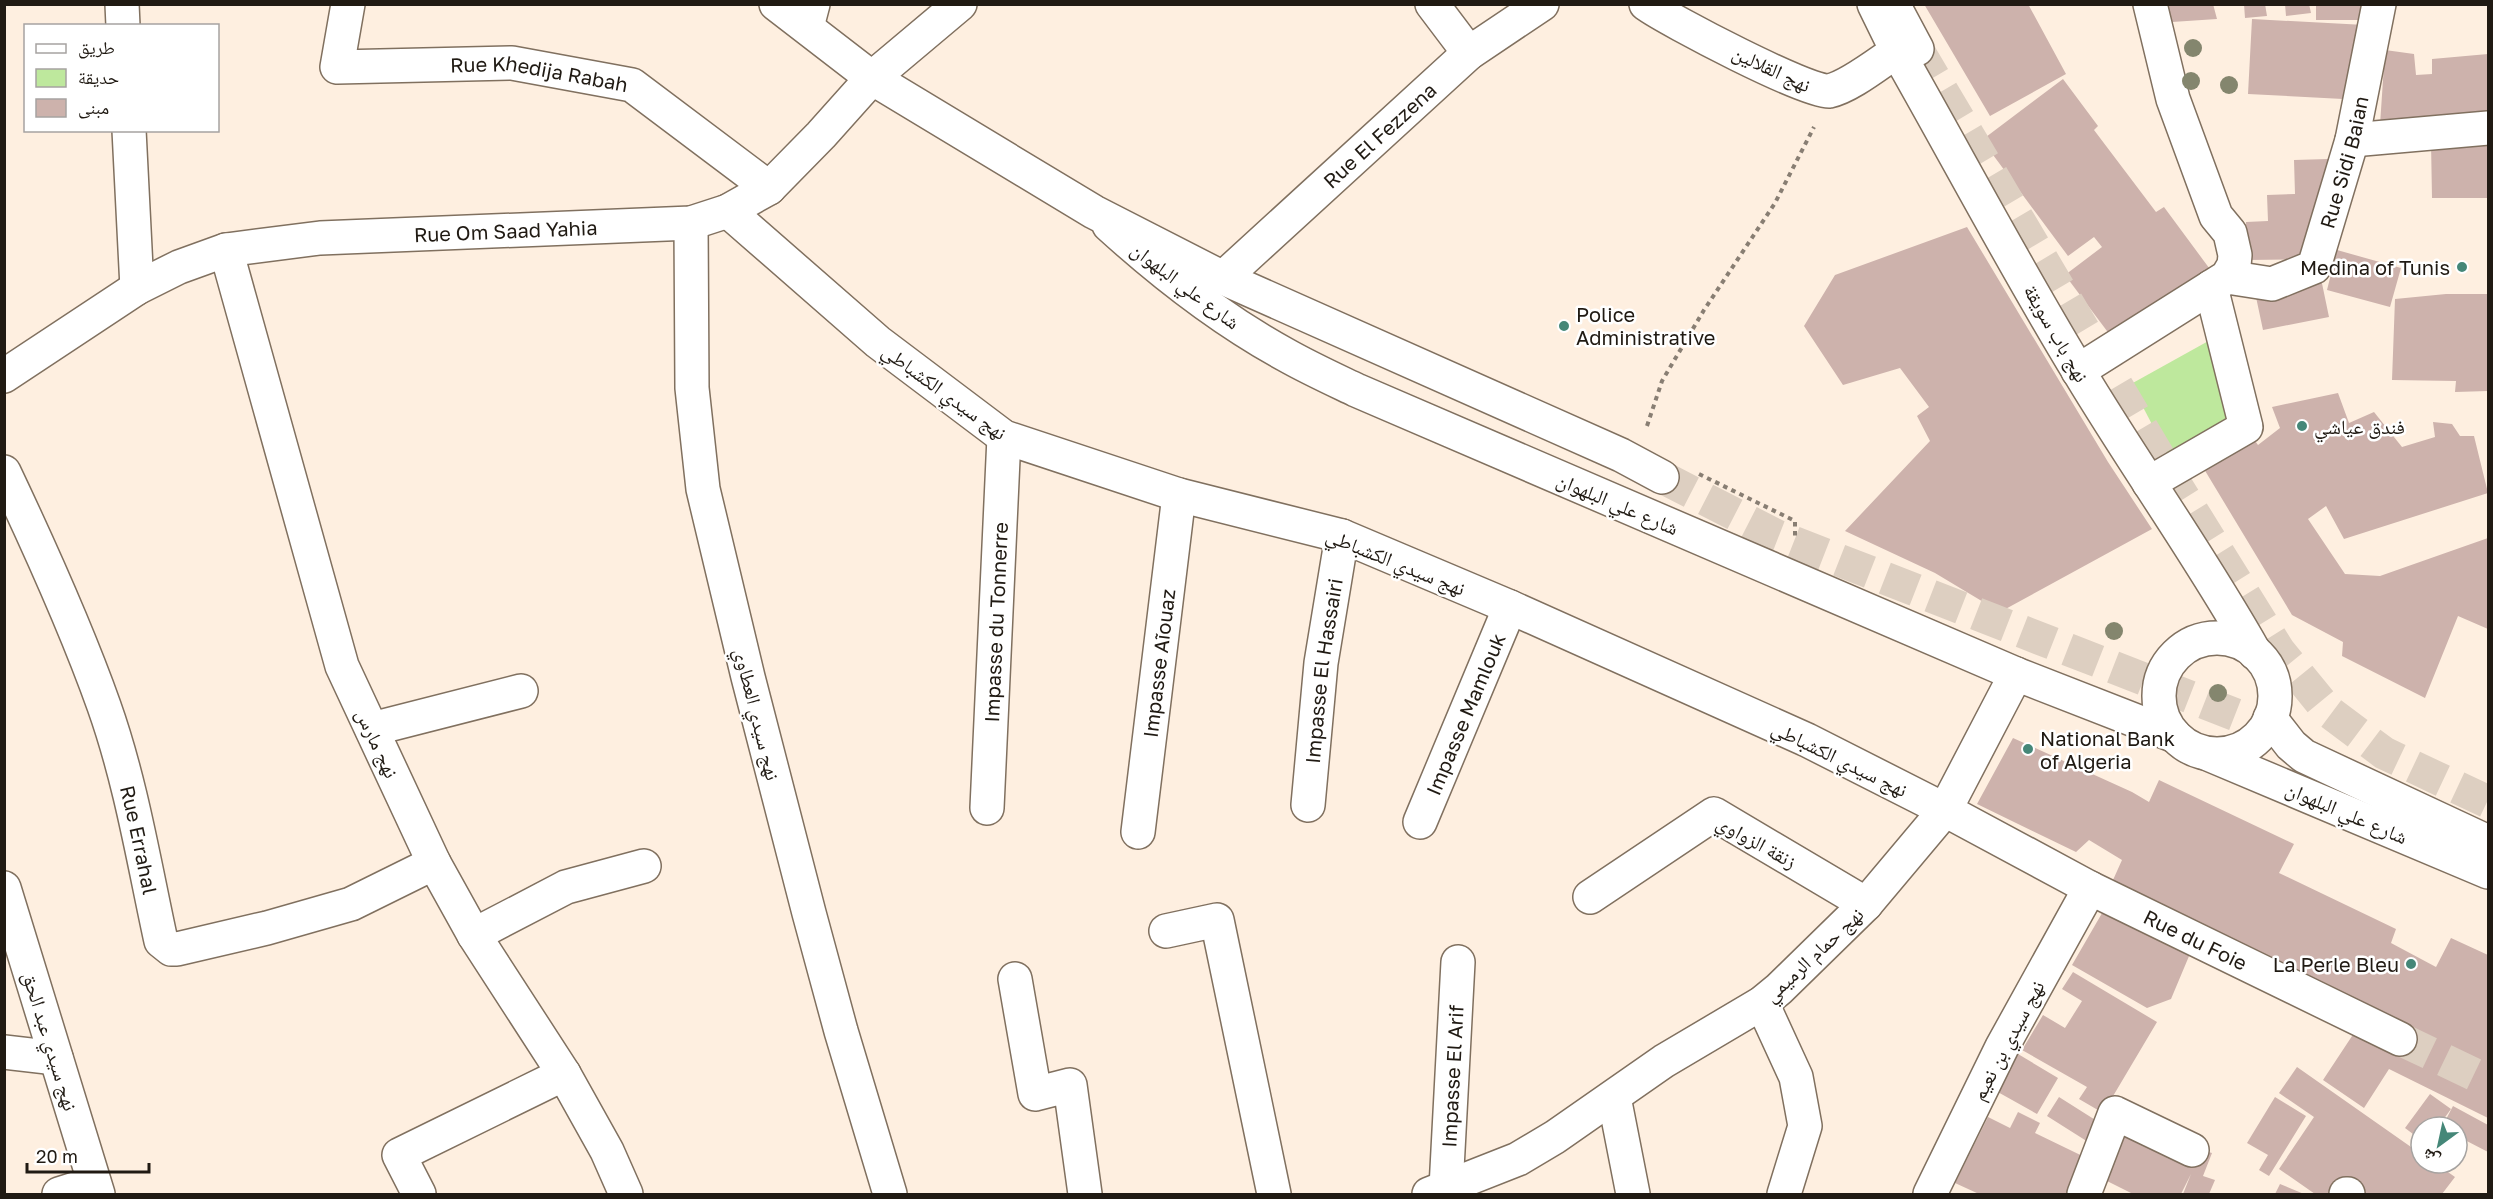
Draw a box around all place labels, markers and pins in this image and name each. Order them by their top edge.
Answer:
place label: Medina of Tunis [2300,255,2450,279]
marker: Medina of Tunis [2455,260,2469,274]
place label: Police Administrative [1576,302,1715,349]
marker: Police Administrative [1557,319,1571,333]
place label: فندق عياشي [2314,414,2405,443]
marker: فندق عياشي [2295,419,2309,433]
place label: National Bank of Algeria [2040,726,2175,773]
marker: National Bank of Algeria [2021,742,2035,756]
place label: La Perle Bleu [2273,952,2399,976]
marker: La Perle Bleu [2404,957,2418,971]

